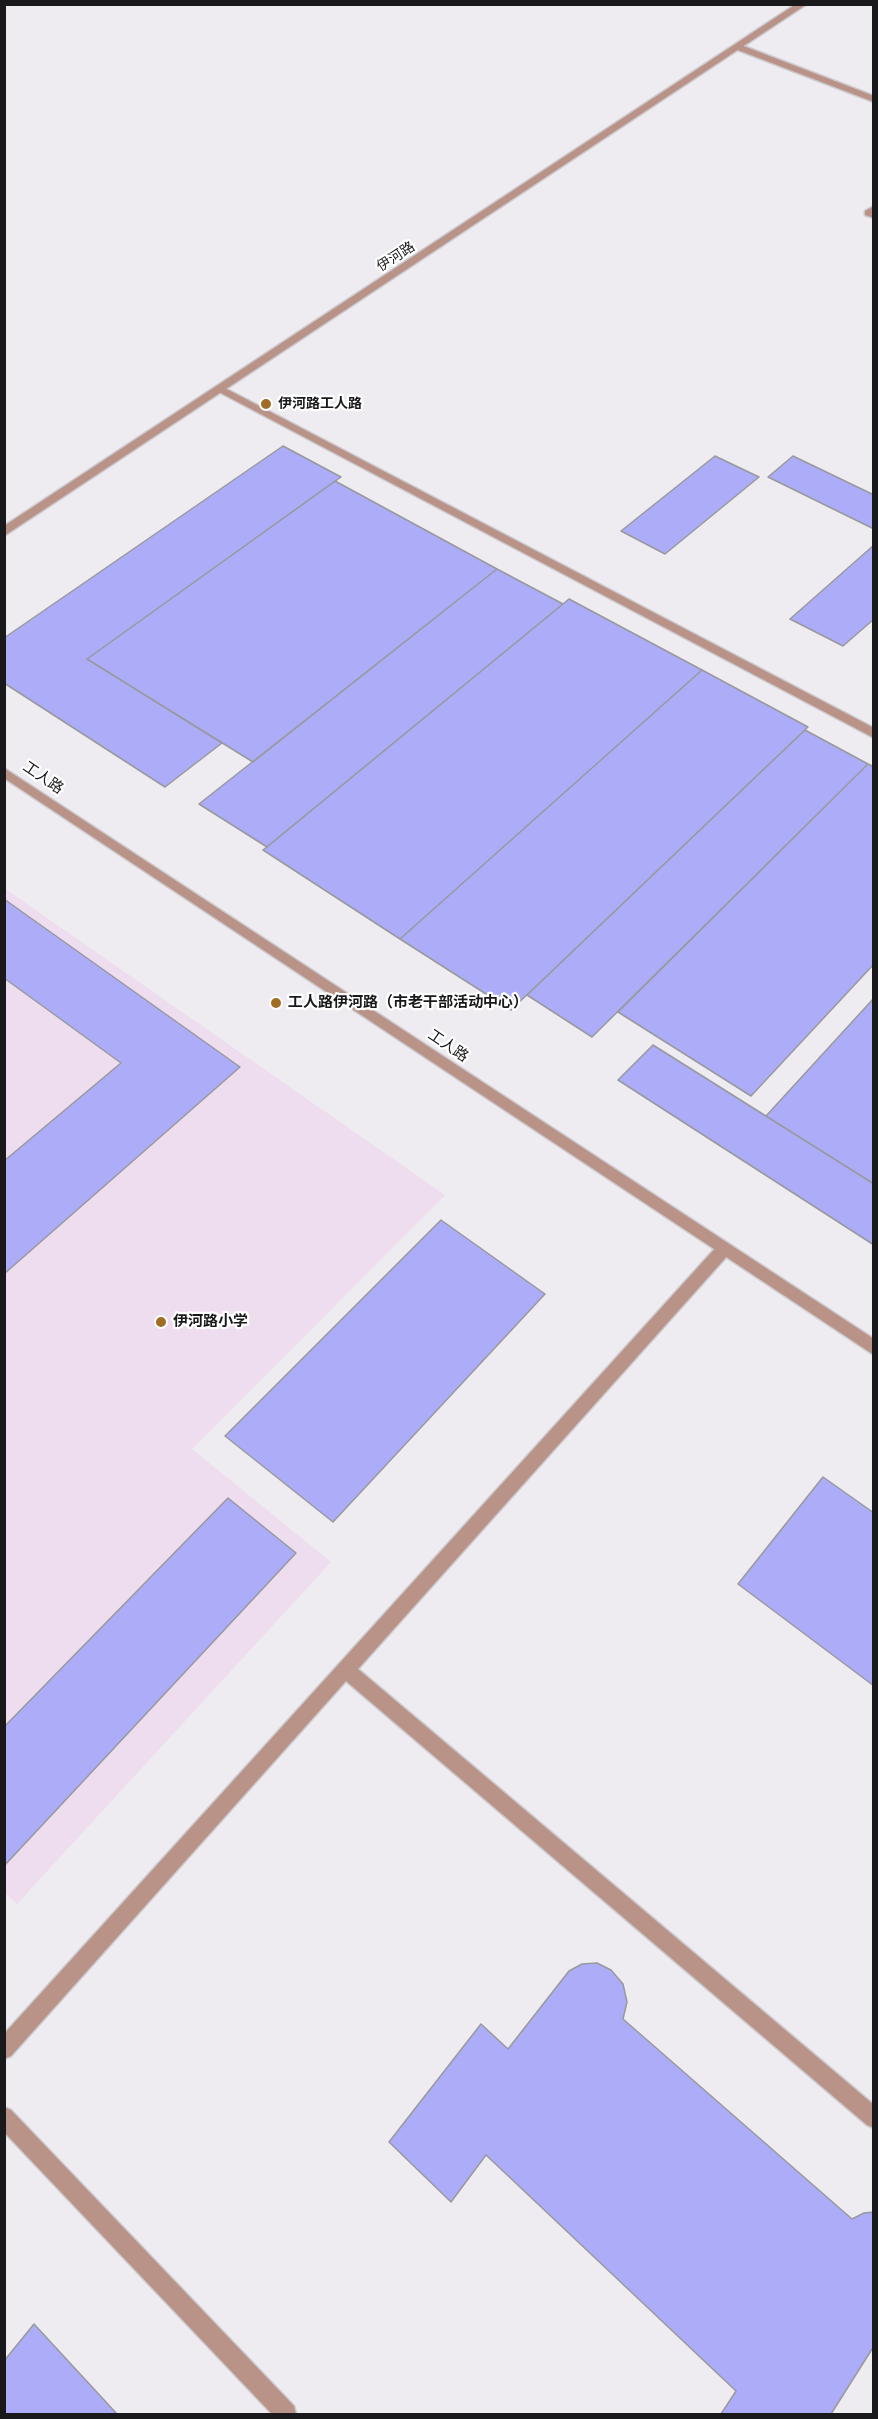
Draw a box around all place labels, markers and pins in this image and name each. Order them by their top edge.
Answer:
place label: 伊河路工人路 [278,396,362,412]
marker: 伊河路工人路 [259,397,273,411]
place label: 工人路伊河路（市老干部活动中心） [288,994,528,1012]
marker: 工人路伊河路（市老干部活动中心） [269,996,283,1010]
place label: 伊河路小学 [173,1313,248,1331]
marker: 伊河路小学 [154,1315,168,1329]

